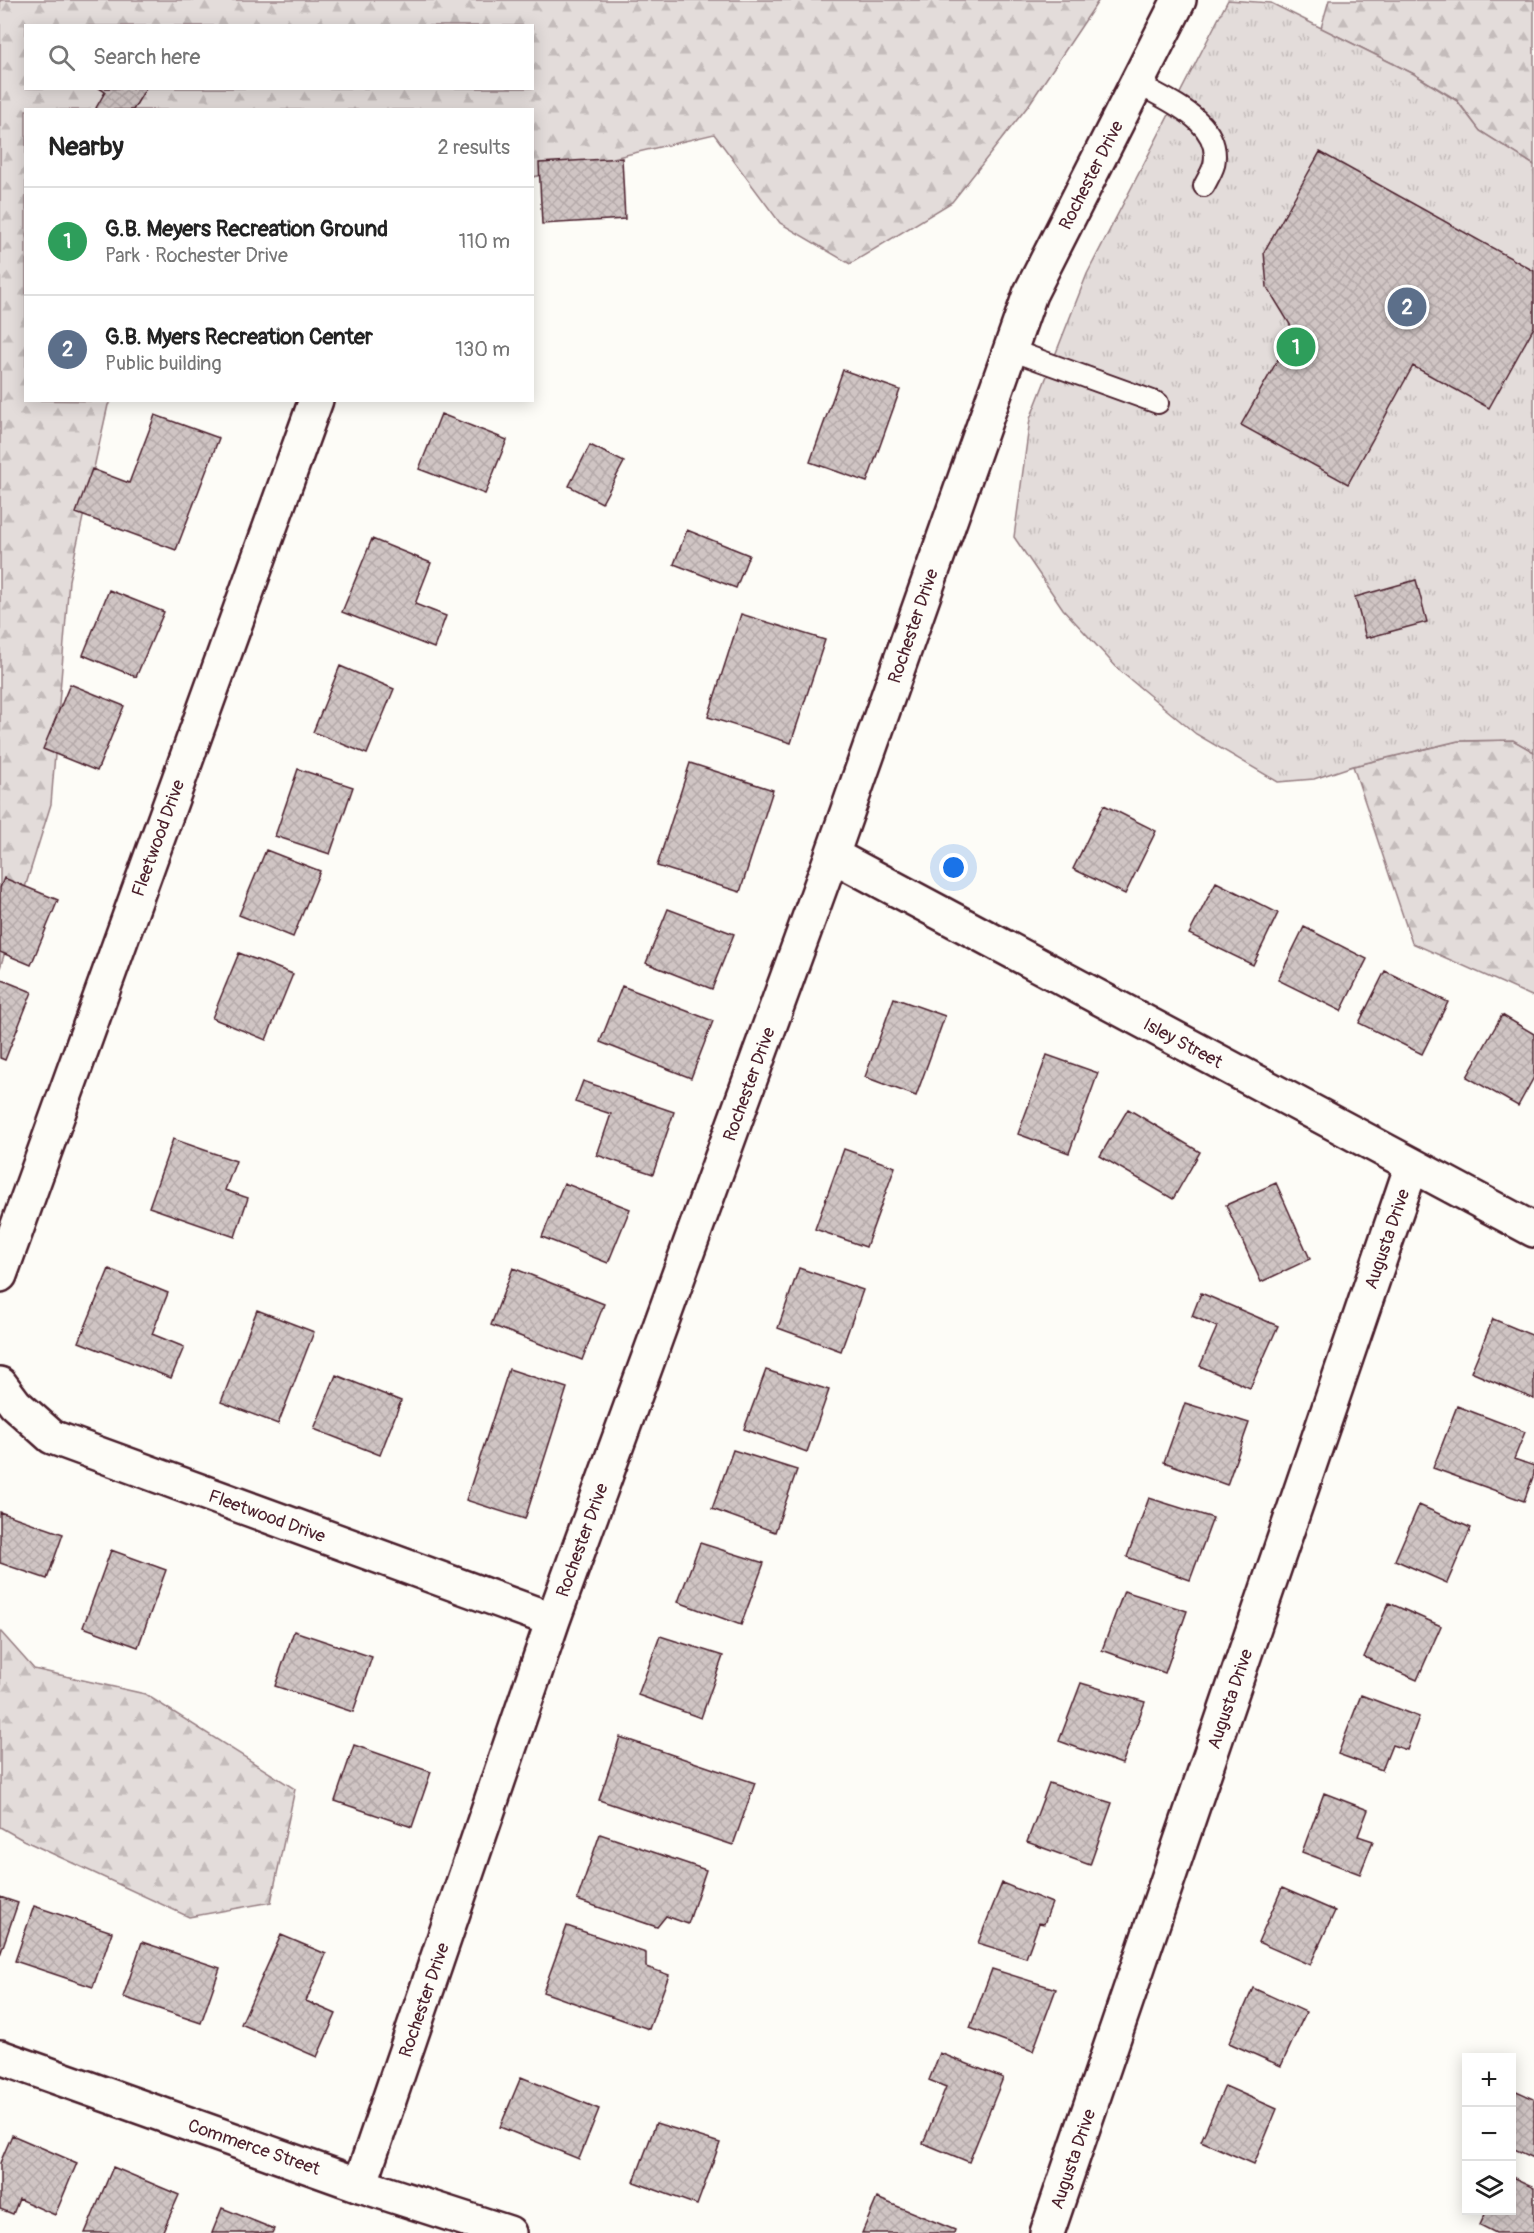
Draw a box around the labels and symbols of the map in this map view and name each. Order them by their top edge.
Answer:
street label: Rochester Drive [1054,117,1129,234]
pin: 2 [1388,284,1426,330]
pin: 1 [1276,324,1316,370]
street label: Rochester Drive [883,566,944,686]
street label: Fleetwood Drive [127,776,190,900]
your location [939,853,968,882]
street label: Isley Street [1139,1013,1227,1074]
street label: Rochester Drive [718,1024,781,1144]
street label: Augusta Drive [1360,1186,1415,1292]
street label: Rochester Drive [551,1480,614,1600]
street label: Fleetwood Drive [205,1485,329,1548]
street label: Augusta Drive [1203,1646,1258,1752]
street label: Rochester Drive [394,1940,455,2060]
street label: Augusta Drive [1046,2106,1101,2212]
street label: Commerce Street [185,2114,324,2181]

